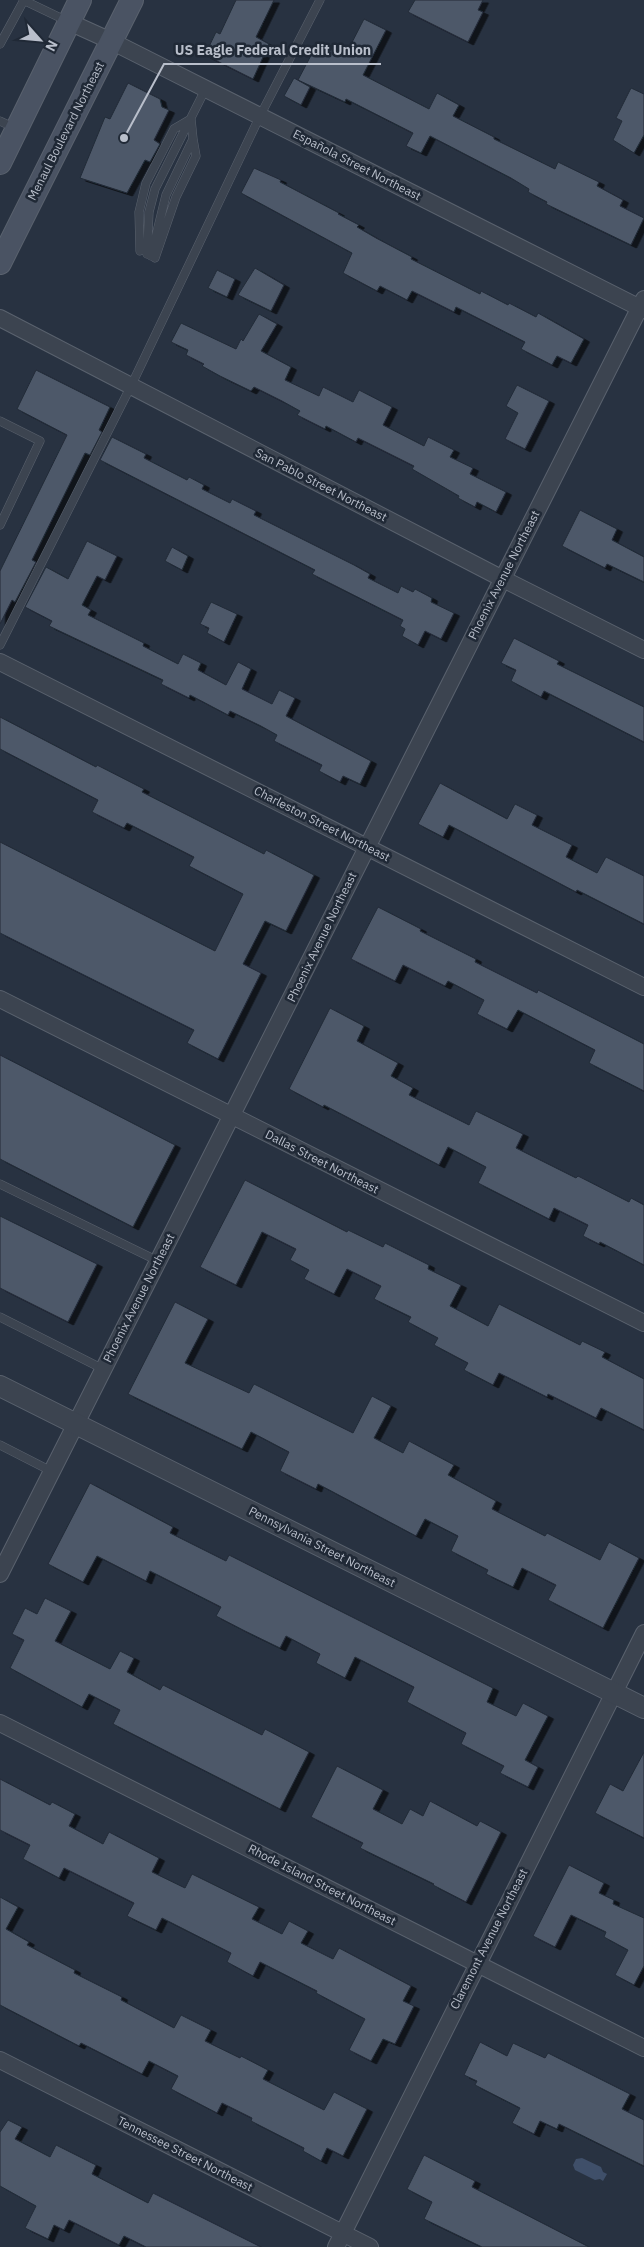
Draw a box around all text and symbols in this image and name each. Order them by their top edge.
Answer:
north arrow [15,15,65,65]
callout: US Eagle Federal Credit Union [164,35,381,64]
text: N [41,37,62,55]
text: US Eagle Federal Credit Union [175,41,371,59]
street label: Menaul Boulevard Northeast [24,59,107,203]
street label: Española Street Northeast [291,126,424,203]
street label: San Pablo Street Northeast [253,445,390,524]
street label: Phoenix Avenue Northeast [464,508,543,642]
street label: Charleston Street Northeast [252,783,393,864]
street label: Phoenix Avenue Northeast [284,869,360,1004]
street label: Dallas Street Northeast [263,1126,382,1197]
street label: Phoenix Avenue Northeast [99,1231,178,1365]
street label: Pennsylvania Street Northeast [246,1503,398,1590]
street label: Rhode Island Street Northeast [246,1841,399,1928]
street label: Claremont Avenue Northeast [447,1866,531,2012]
street label: Tennessee Street Northeast [115,2113,255,2194]

